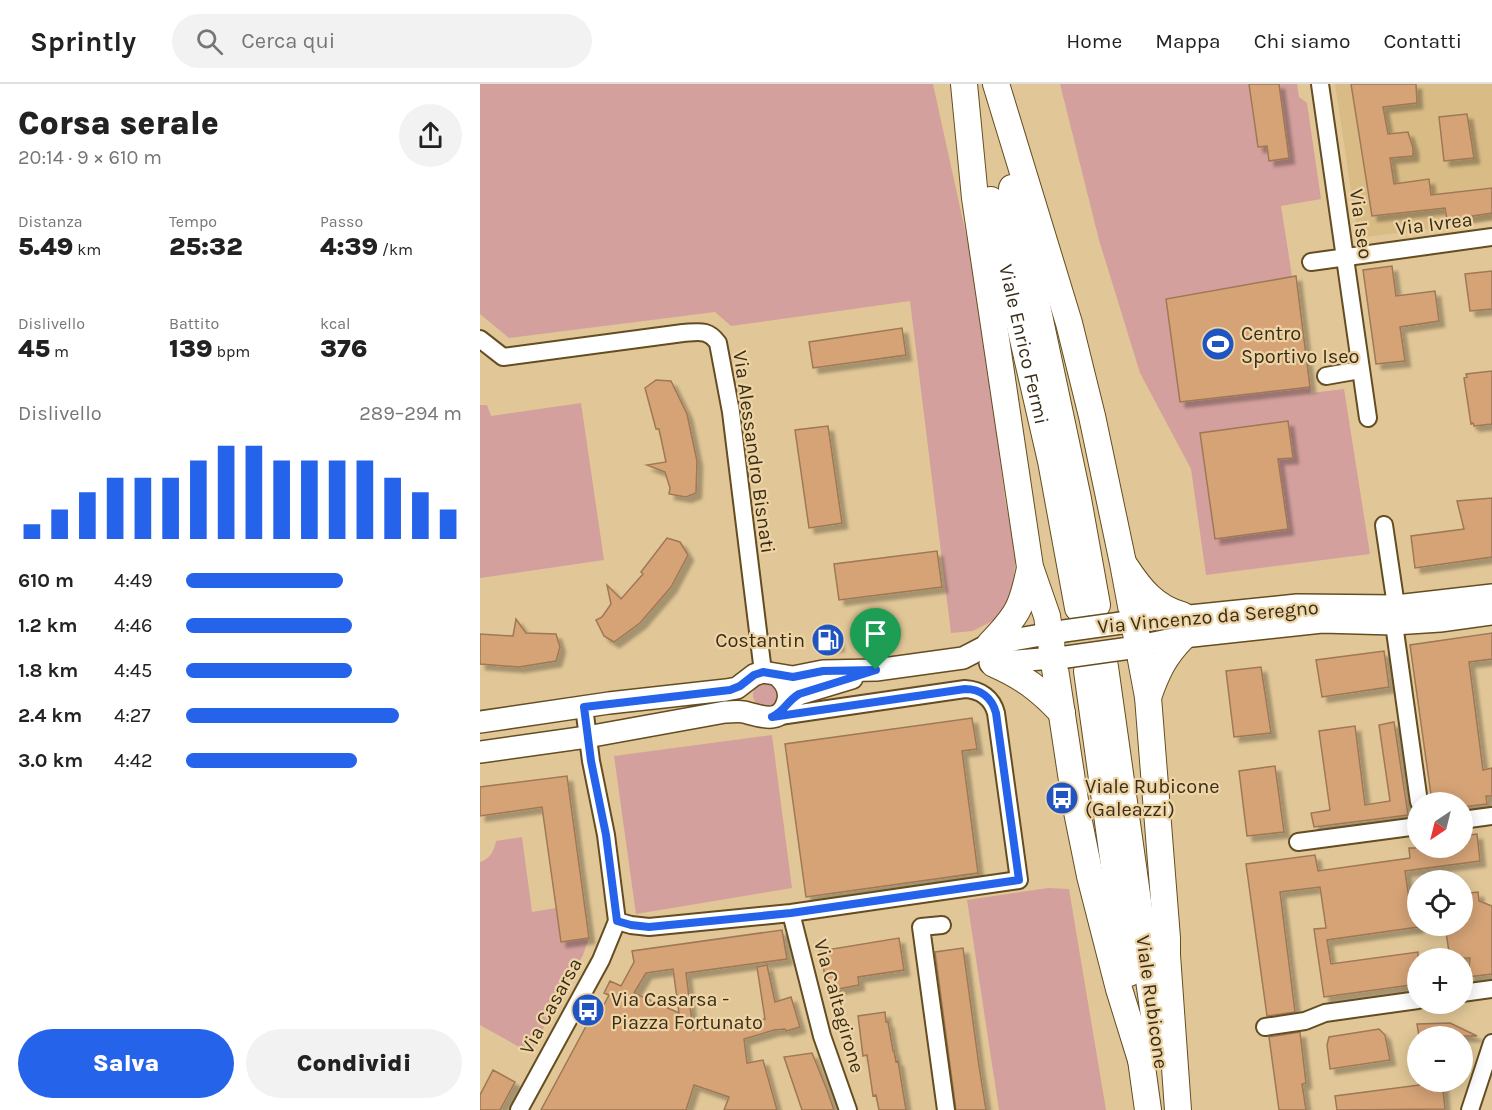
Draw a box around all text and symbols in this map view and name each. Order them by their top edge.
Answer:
search box [172,14,592,68]
text: Sprintly [30,25,136,58]
icon: search [193,25,226,58]
text: Cerca qui [241,28,335,54]
text: Home [1066,29,1122,53]
text: Mappa [1155,29,1221,53]
text: Chi siamo [1254,29,1350,53]
text: Contatti [1383,29,1462,53]
text: Corsa serale [18,104,219,142]
button: share [399,104,462,167]
text: 20:14 · 9 × 610 m [18,146,162,169]
street label: Via Iseo [1345,188,1377,260]
street label: Via Ivrea [1394,208,1474,240]
text: Distanza [18,212,83,231]
text: Tempo [169,212,217,231]
text: Passo [320,212,363,231]
text: 5.49 [18,231,73,262]
text: 25:32 [169,231,243,262]
text: 4:39 [320,231,378,262]
text: km [73,240,101,259]
text: /km [378,240,413,259]
street label: Viale Enrico Fermi [995,262,1054,427]
text: Dislivello [18,314,85,333]
text: Battito [169,314,219,333]
text: kcal [320,314,351,333]
place label: Centro Sportivo Iseo [1241,322,1359,368]
sports icon: Centro Sportivo Iseo [1200,326,1236,362]
text: 45 [18,333,50,364]
text: 139 [169,333,213,364]
text: 376 [320,333,367,364]
text: m [50,342,69,361]
text: bpm [213,342,250,361]
street label: Via Alessandro Bisnati [728,349,780,555]
text: Dislivello [18,402,102,425]
text: 289–294 m [359,402,462,425]
text: 610 m [18,569,74,592]
text: 4:49 [114,569,153,592]
street label: Via Vincenzo da Seregno [1096,596,1320,638]
pin [850,608,901,670]
text: 1.2 km [18,614,77,637]
text: 4:46 [114,614,152,637]
icon: arrive [859,617,892,650]
fuel station icon: Costantin [810,622,846,658]
place label: Costantin [715,629,805,652]
text: 1.8 km [18,659,78,682]
text: 4:45 [114,659,152,682]
text: 2.4 km [18,704,82,727]
text: 4:27 [114,704,151,727]
text: 3.0 km [18,749,83,772]
text: 4:42 [114,749,153,772]
place label: Viale Rubicone (Galeazzi) [1085,775,1220,821]
bus stop icon: Viale Rubicone (Galeazzi) [1044,780,1080,816]
north arrow [1407,792,1473,858]
map controls [1407,792,1473,1092]
button: locate [1407,870,1473,936]
street label: Viale Rubicone [1131,934,1173,1070]
street label: Via Caltagirone [809,936,869,1076]
button: + [1407,948,1473,1014]
street label: Via Casarsa [515,954,587,1058]
place label: Via Casarsa - Piazza Fortunato [611,988,763,1034]
bus stop icon: Via Casarsa - Piazza Fortunato [570,992,606,1028]
button: − [1407,1026,1473,1092]
button: Salva [18,1029,234,1098]
button: Condividi [246,1029,462,1098]

